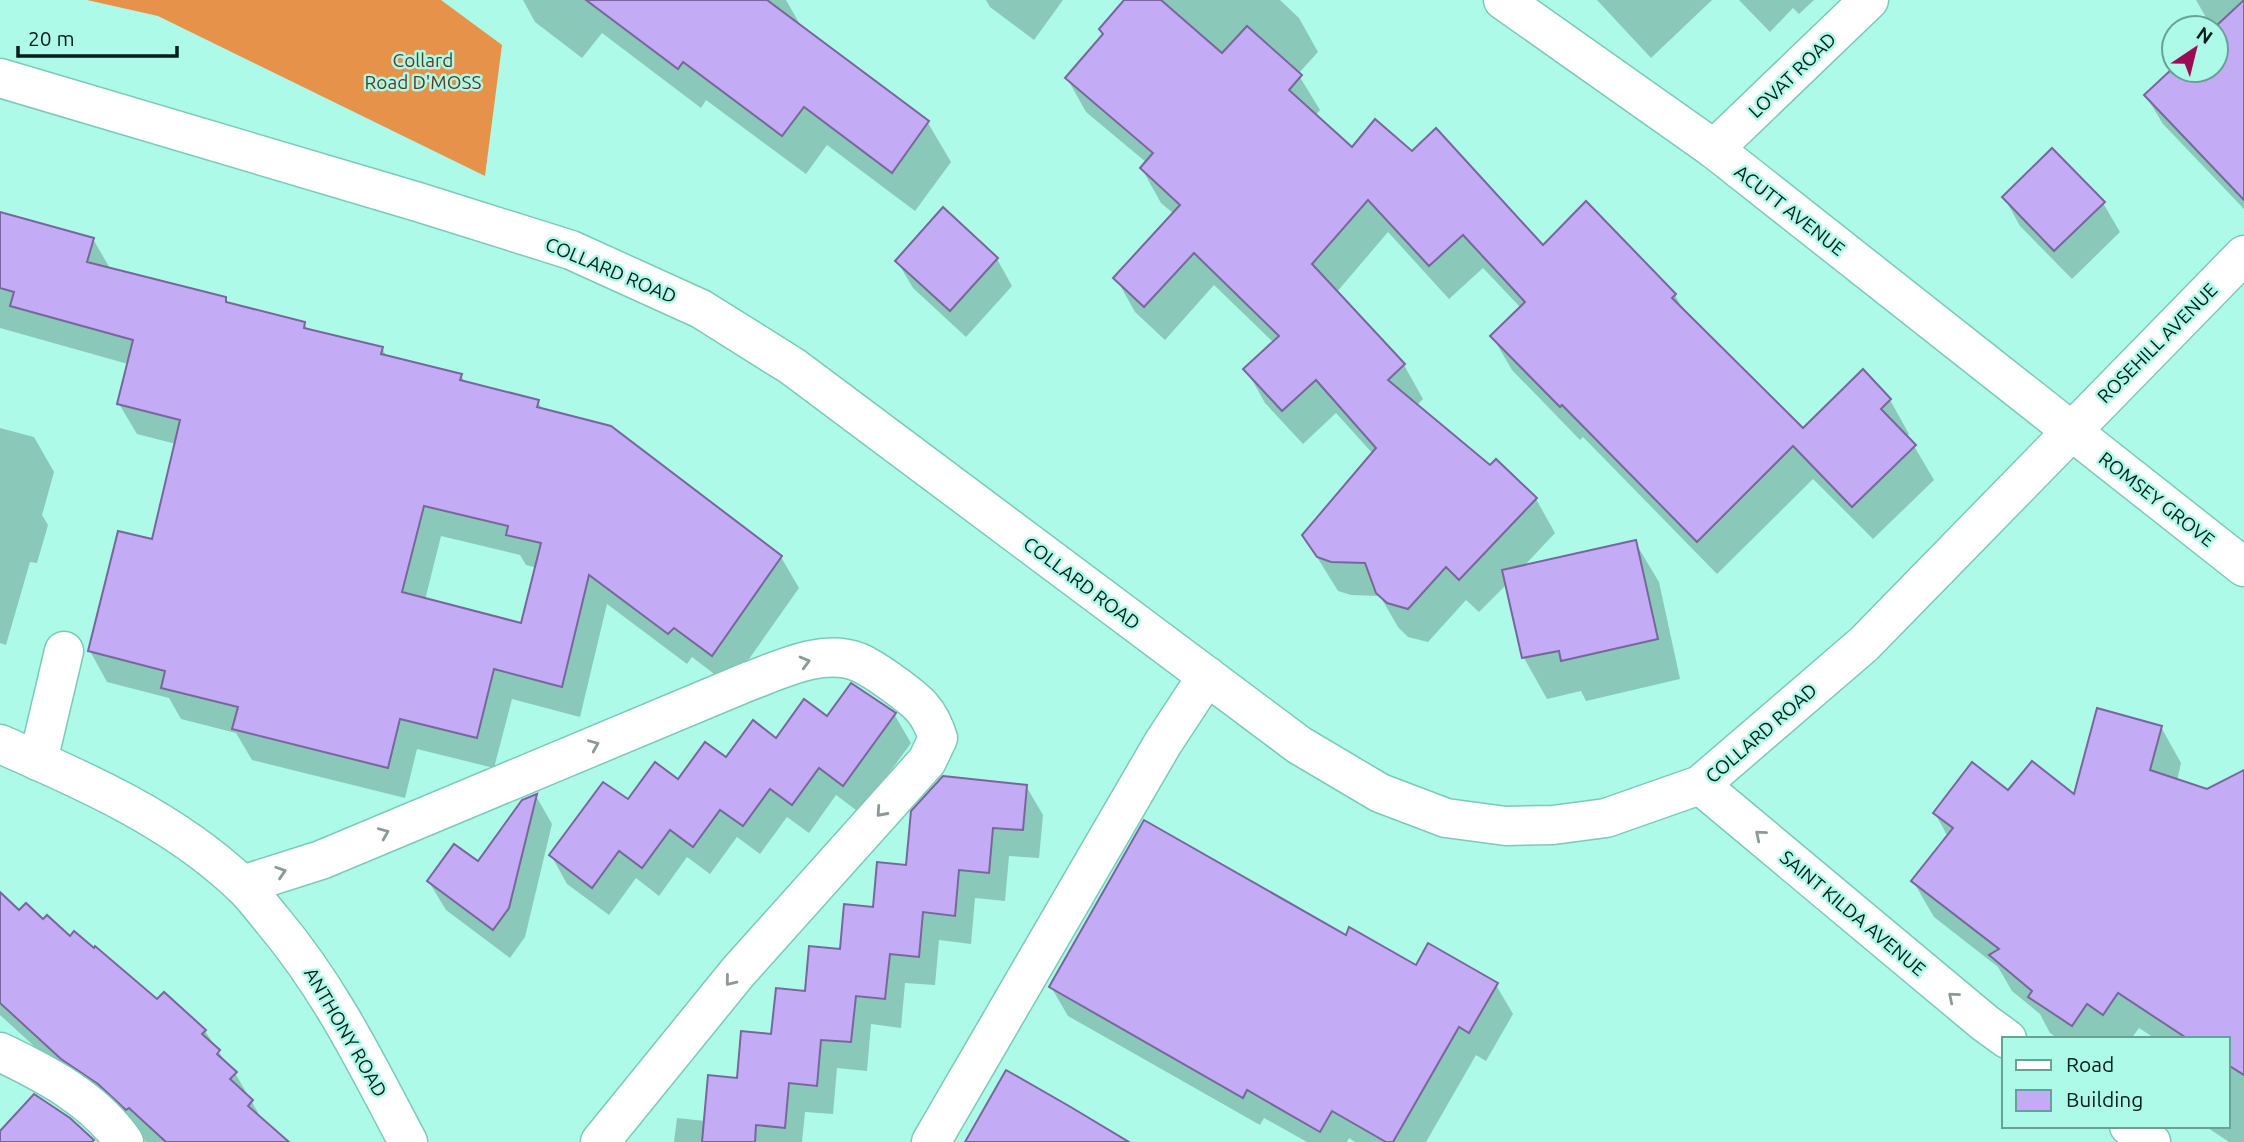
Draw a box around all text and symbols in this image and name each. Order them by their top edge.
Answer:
scale bar [18,14,177,58]
north arrow [2160,14,2230,84]
text: N [2193,22,2217,48]
text: 20 m [28,26,75,50]
street label: LOVAT ROAD [1744,28,1840,122]
park label: Collard Road D'MOSS [364,49,482,93]
street label: ACUTT AVENUE [1730,160,1850,260]
street label: COLLARD ROAD [542,232,680,308]
street label: ROSEHILL AVENUE [2093,279,2221,407]
street label: ROMSEY GROVE [2095,447,2219,551]
street label: COLLARD ROAD [1019,532,1145,634]
one-way arrow [799,656,811,670]
street label: COLLARD ROAD [1701,679,1821,787]
one-way arrow [587,740,599,754]
one-way arrow [877,803,890,816]
one-way arrow [377,828,389,842]
one-way arrow [1755,831,1768,843]
street label: SAINT KILDA AVENUE [1776,846,1930,980]
one-way arrow [275,866,287,880]
street label: ANTHONY ROAD [300,963,392,1101]
one-way arrow [726,973,738,986]
one-way arrow [1948,992,1961,1005]
legend [2002,1037,2230,1128]
text: Road [2066,1052,2114,1076]
text: Building [2066,1087,2143,1111]

